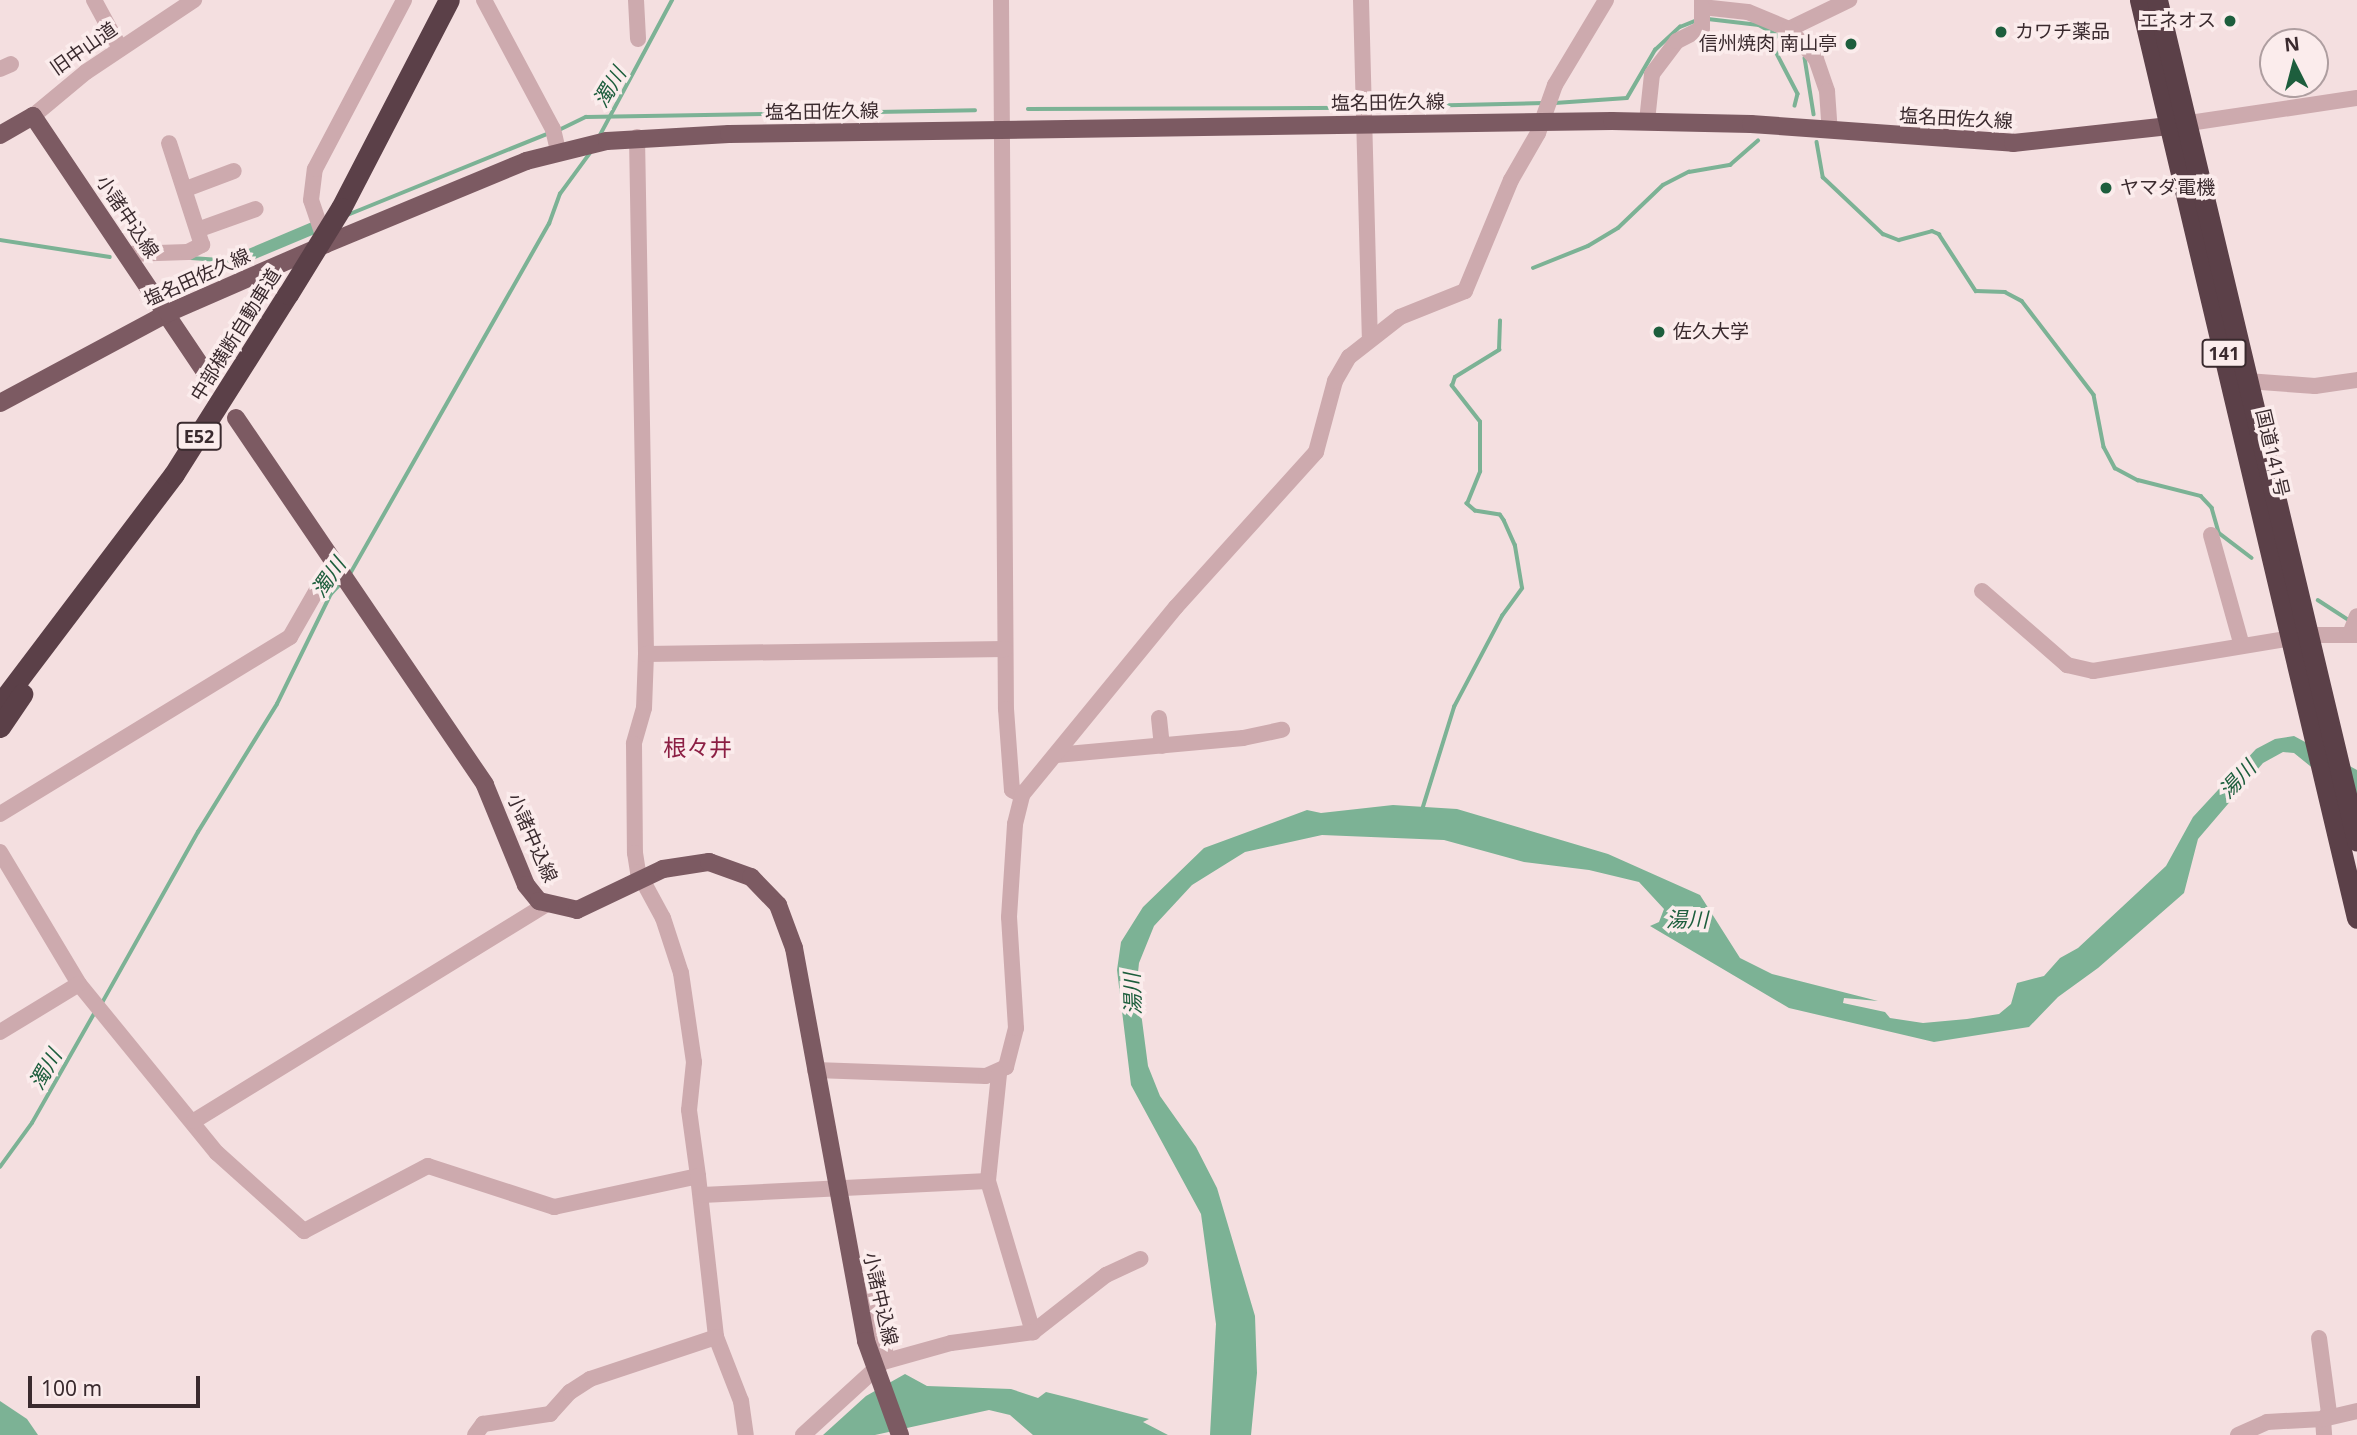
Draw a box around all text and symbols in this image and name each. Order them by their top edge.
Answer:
place label: エネオス [2140,10,2216,32]
marker: エネオス [2222,13,2238,29]
street label: 旧中山道 [46,18,122,80]
place label: カワチ薬品 [2015,21,2110,43]
marker: カワチ薬品 [1993,24,2009,40]
north arrow [2259,28,2329,98]
text: N [2283,30,2301,58]
place label: 信州焼肉 南山亭 [1699,33,1837,55]
marker: 信州焼肉 南山亭 [1843,36,1859,52]
water label: 濁川 [587,63,631,111]
street label: 塩名田佐久線 [1331,91,1445,115]
street label: 塩名田佐久線 [765,100,879,124]
street label: 塩名田佐久線 [1898,105,2014,133]
street label: 小諸中込線 [91,171,163,263]
place label: ヤマダ電機 [2120,177,2215,199]
marker: ヤマダ電機 [2098,180,2114,196]
street label: 塩名田佐久線 [140,244,254,312]
street label: 中部横断自動車道 [186,265,286,405]
place label: 佐久大学 [1673,321,1749,343]
marker: 佐久大学 [1651,324,1667,340]
road number: 141 [2201,338,2247,368]
street label: 国道141号 [2251,407,2293,499]
road number: E52 [176,422,222,450]
water label: 濁川 [306,553,350,601]
district label: 根々井 [664,733,732,761]
water label: 湯川 [2213,755,2261,803]
street label: 小諸中込線 [502,790,562,886]
water label: 湯川 [1666,906,1708,932]
water label: 湯川 [1119,973,1145,1015]
water label: 濁川 [24,1045,66,1093]
street label: 小諸中込線 [858,1250,902,1348]
scale bar [32,1362,203,1406]
text: 100 m [41,1374,102,1402]

